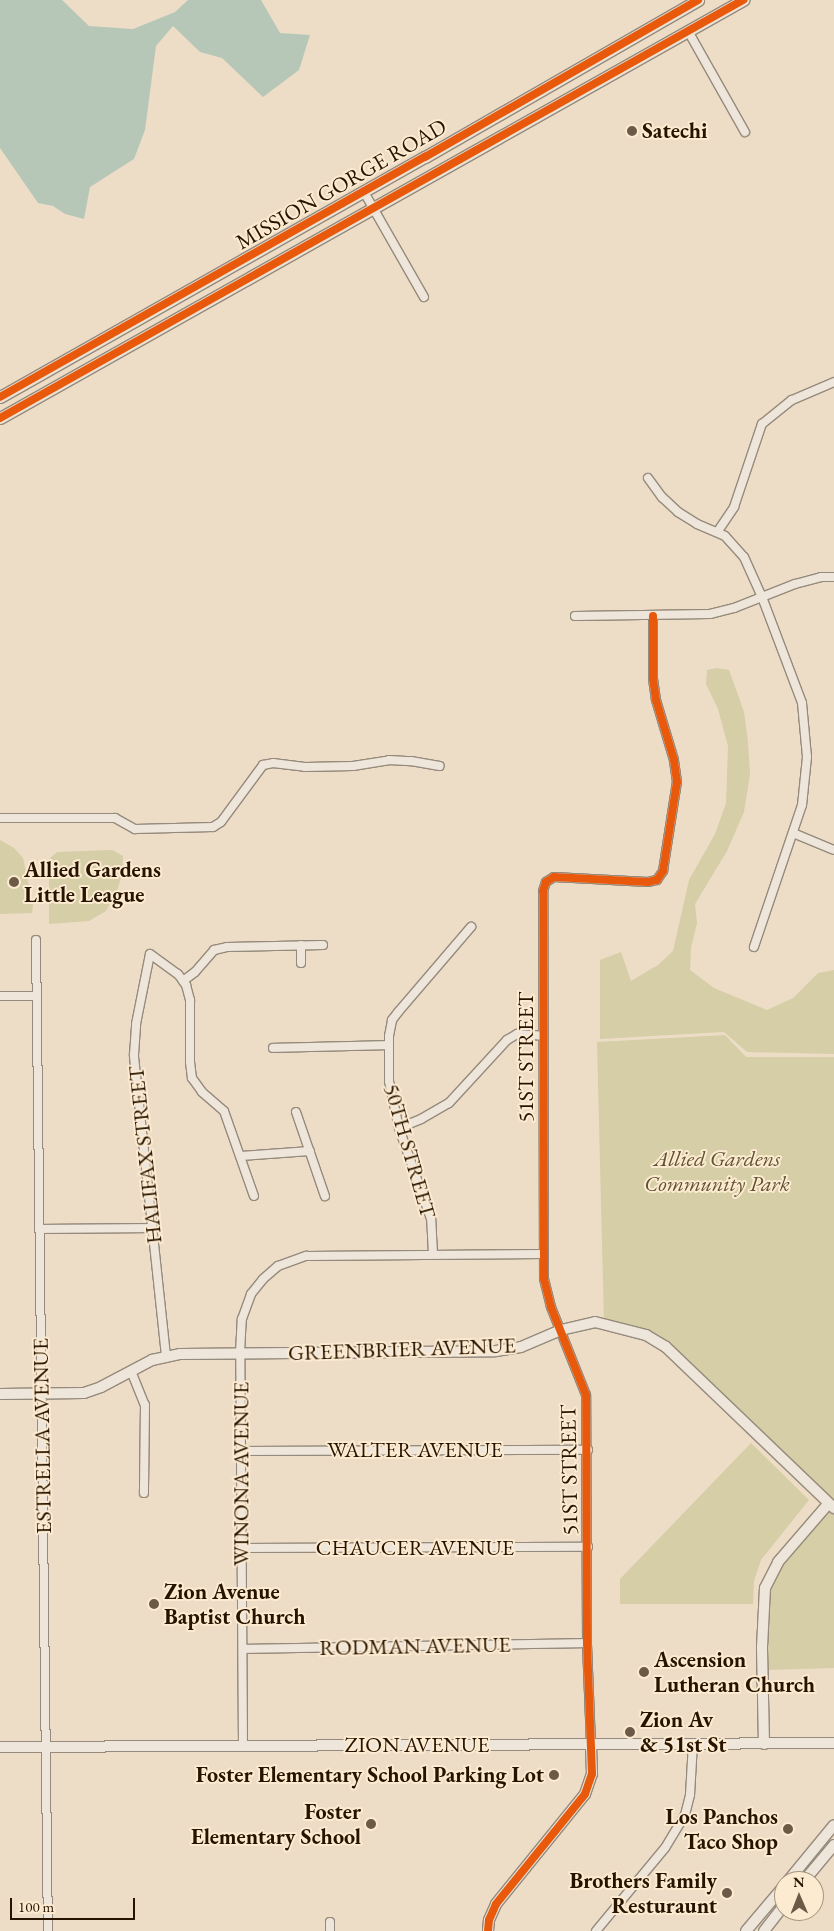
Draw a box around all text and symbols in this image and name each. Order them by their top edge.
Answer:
street label: MISSION GORGE ROAD [231,113,451,255]
place label: Satechi [642,118,708,144]
marker: Satechi [626,125,638,137]
place label: Allied Gardens Little League [24,856,161,908]
marker: Allied Gardens Little League [8,876,20,888]
street label: 51ST STREET [513,992,539,1122]
street label: HALIFAX STREET [123,1065,167,1245]
street label: 50TH STREET [378,1081,442,1221]
park label: Allied Gardens Community Park [644,1145,790,1196]
street label: GREENBRIER AVENUE [288,1332,516,1366]
street label: ESTRELLA AVENUE [27,1338,57,1534]
street label: WINONA AVENUE [228,1382,254,1566]
street label: 51ST STREET [555,1404,583,1536]
street label: WALTER AVENUE [327,1437,503,1463]
street label: CHAUCER AVENUE [316,1535,514,1561]
place label: Zion Avenue Baptist Church [164,1578,305,1630]
marker: Zion Avenue Baptist Church [148,1598,160,1610]
street label: RODMAN AVENUE [319,1631,511,1661]
place label: Ascension Lutheran Church [654,1646,815,1698]
marker: Ascension Lutheran Church [638,1666,650,1678]
place label: Zion Av & 51st St [640,1706,727,1758]
marker: Zion Av & 51st St [624,1726,636,1738]
street label: ZION AVENUE [345,1732,489,1758]
place label: Foster Elementary School Parking Lot [196,1762,544,1788]
marker: Foster Elementary School Parking Lot [548,1769,560,1781]
place label: Foster Elementary School [191,1798,361,1850]
place label: Los Panchos Taco Shop [666,1803,778,1854]
marker: Foster Elementary School [365,1818,377,1830]
marker: Los Panchos Taco Shop [782,1823,794,1835]
place label: Brothers Family Resturaunt [570,1867,717,1918]
north arrow [774,1871,824,1921]
text: N [793,1873,805,1891]
marker: Brothers Family Resturaunt [721,1887,733,1899]
scale bar [12,1888,138,1920]
text: 100 m [18,1897,54,1916]

